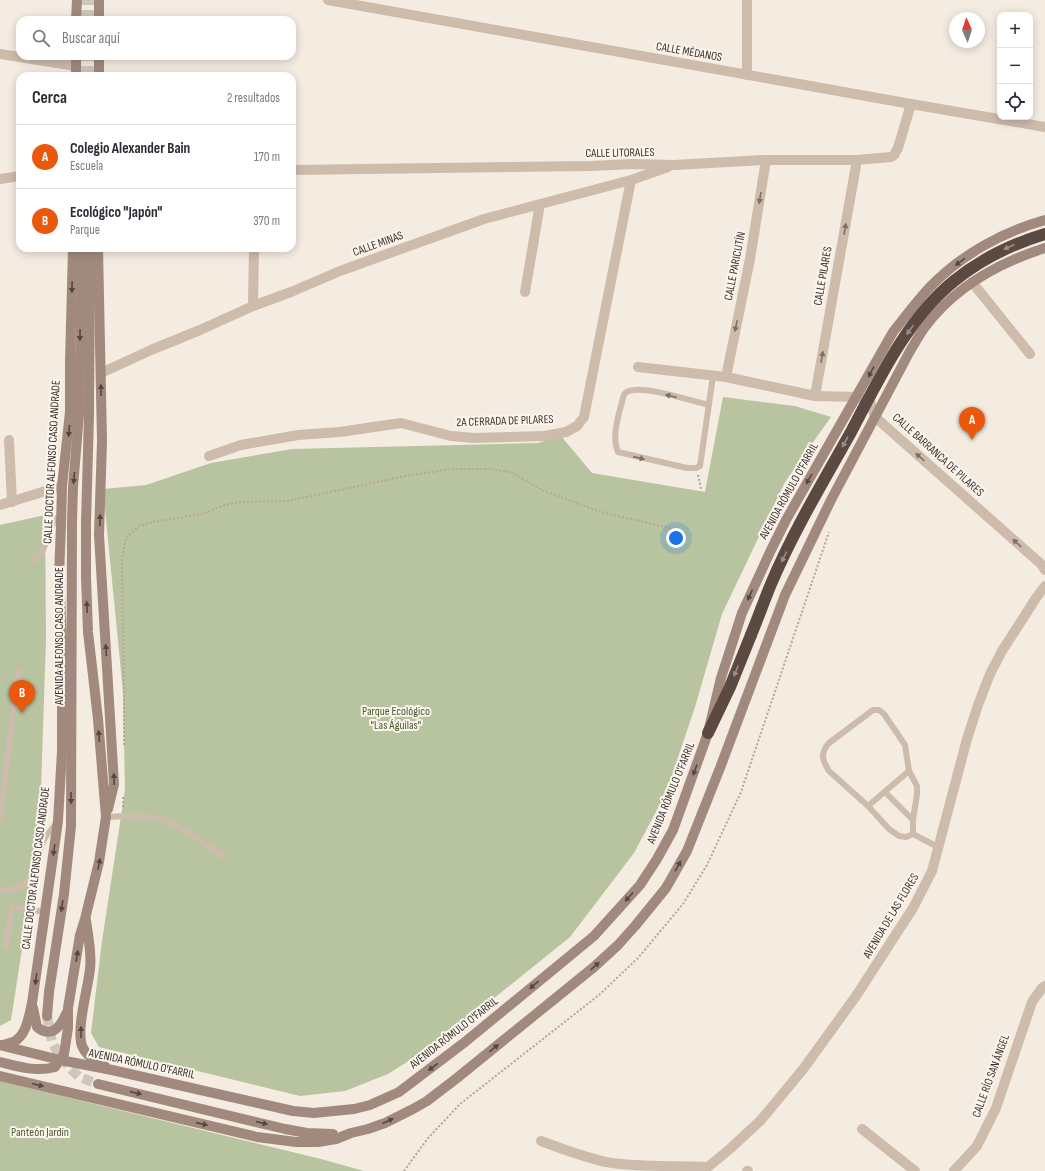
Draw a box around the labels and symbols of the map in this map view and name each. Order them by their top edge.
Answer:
north arrow [949,12,985,48]
street label: CALLE MÉDANOS [655,39,723,65]
street label: CALLE LITORALES [585,145,655,161]
one-way arrow [757,192,763,204]
one-way arrow [842,223,848,235]
street label: CALLE MINAS [351,228,405,260]
street label: CALLE PARICUTÍN [721,230,749,302]
street label: CALLE PILARES [810,245,836,307]
one-way arrow [1002,245,1014,251]
one-way arrow [955,257,966,266]
one-way arrow [69,281,76,293]
one-way arrow [733,320,739,332]
one-way arrow [906,324,914,335]
one-way arrow [77,329,84,341]
one-way arrow [819,351,825,363]
one-way arrow [867,366,874,378]
street label: CALLE DOCTOR ALFONSO CASO ANDRADE [40,380,64,544]
one-way arrow [98,383,104,396]
one-way arrow [665,392,677,398]
pin: A [959,407,985,440]
street label: CALLE BARRANCA DE PILARES [889,410,987,500]
street label: 2A CERRADA DE PILARES [456,412,554,430]
one-way arrow [65,425,72,437]
one-way arrow [842,436,848,448]
street label: AVENIDA RÓMULO O'FARRIL [756,440,822,543]
one-way arrow [914,452,925,461]
one-way arrow [633,456,645,462]
one-way arrow [70,472,77,485]
one-way arrow [806,473,813,485]
one-way arrow [96,514,103,526]
your location [666,528,686,548]
one-way arrow [1012,538,1022,548]
one-way arrow [781,551,787,563]
street label: AVENIDA ALFONSO CASO ANDRADE [52,567,67,706]
one-way arrow [747,590,753,601]
one-way arrow [84,601,91,613]
one-way arrow [102,644,109,656]
one-way arrow [733,666,739,678]
pin: B [9,680,35,713]
park label: Parque Ecológico "Las Águilas" [362,704,430,733]
one-way arrow [96,730,103,742]
street label: AVENIDA RÓMULO O'FARRIL [643,739,698,847]
one-way arrow [692,765,698,777]
one-way arrow [111,772,117,785]
street label: CALLE DOCTOR ALFONSO CASO ANDRADE [19,786,53,950]
one-way arrow [68,792,74,805]
one-way arrow [51,844,57,856]
one-way arrow [96,858,102,870]
one-way arrow [675,861,681,872]
street label: AVENIDA DE LAS FLORES [859,871,922,962]
one-way arrow [625,891,634,902]
one-way arrow [59,900,65,912]
one-way arrow [74,950,80,962]
one-way arrow [590,961,600,970]
one-way arrow [33,973,39,985]
one-way arrow [529,981,540,989]
street label: AVENIDA RÓMULO O'FARRIL [406,993,502,1073]
one-way arrow [78,1026,85,1038]
street label: CALLE RÍO SAN ÁNGEL [969,1032,1013,1120]
one-way arrow [489,1043,500,1052]
street label: AVENIDA RÓMULO O'FARRIL [86,1045,197,1083]
one-way arrow [428,1062,439,1071]
one-way arrow [32,1083,44,1089]
one-way arrow [129,1091,142,1097]
one-way arrow [382,1118,394,1125]
one-way arrow [256,1121,268,1127]
one-way arrow [196,1122,208,1128]
park label: Panteón Jardín [11,1125,69,1140]

